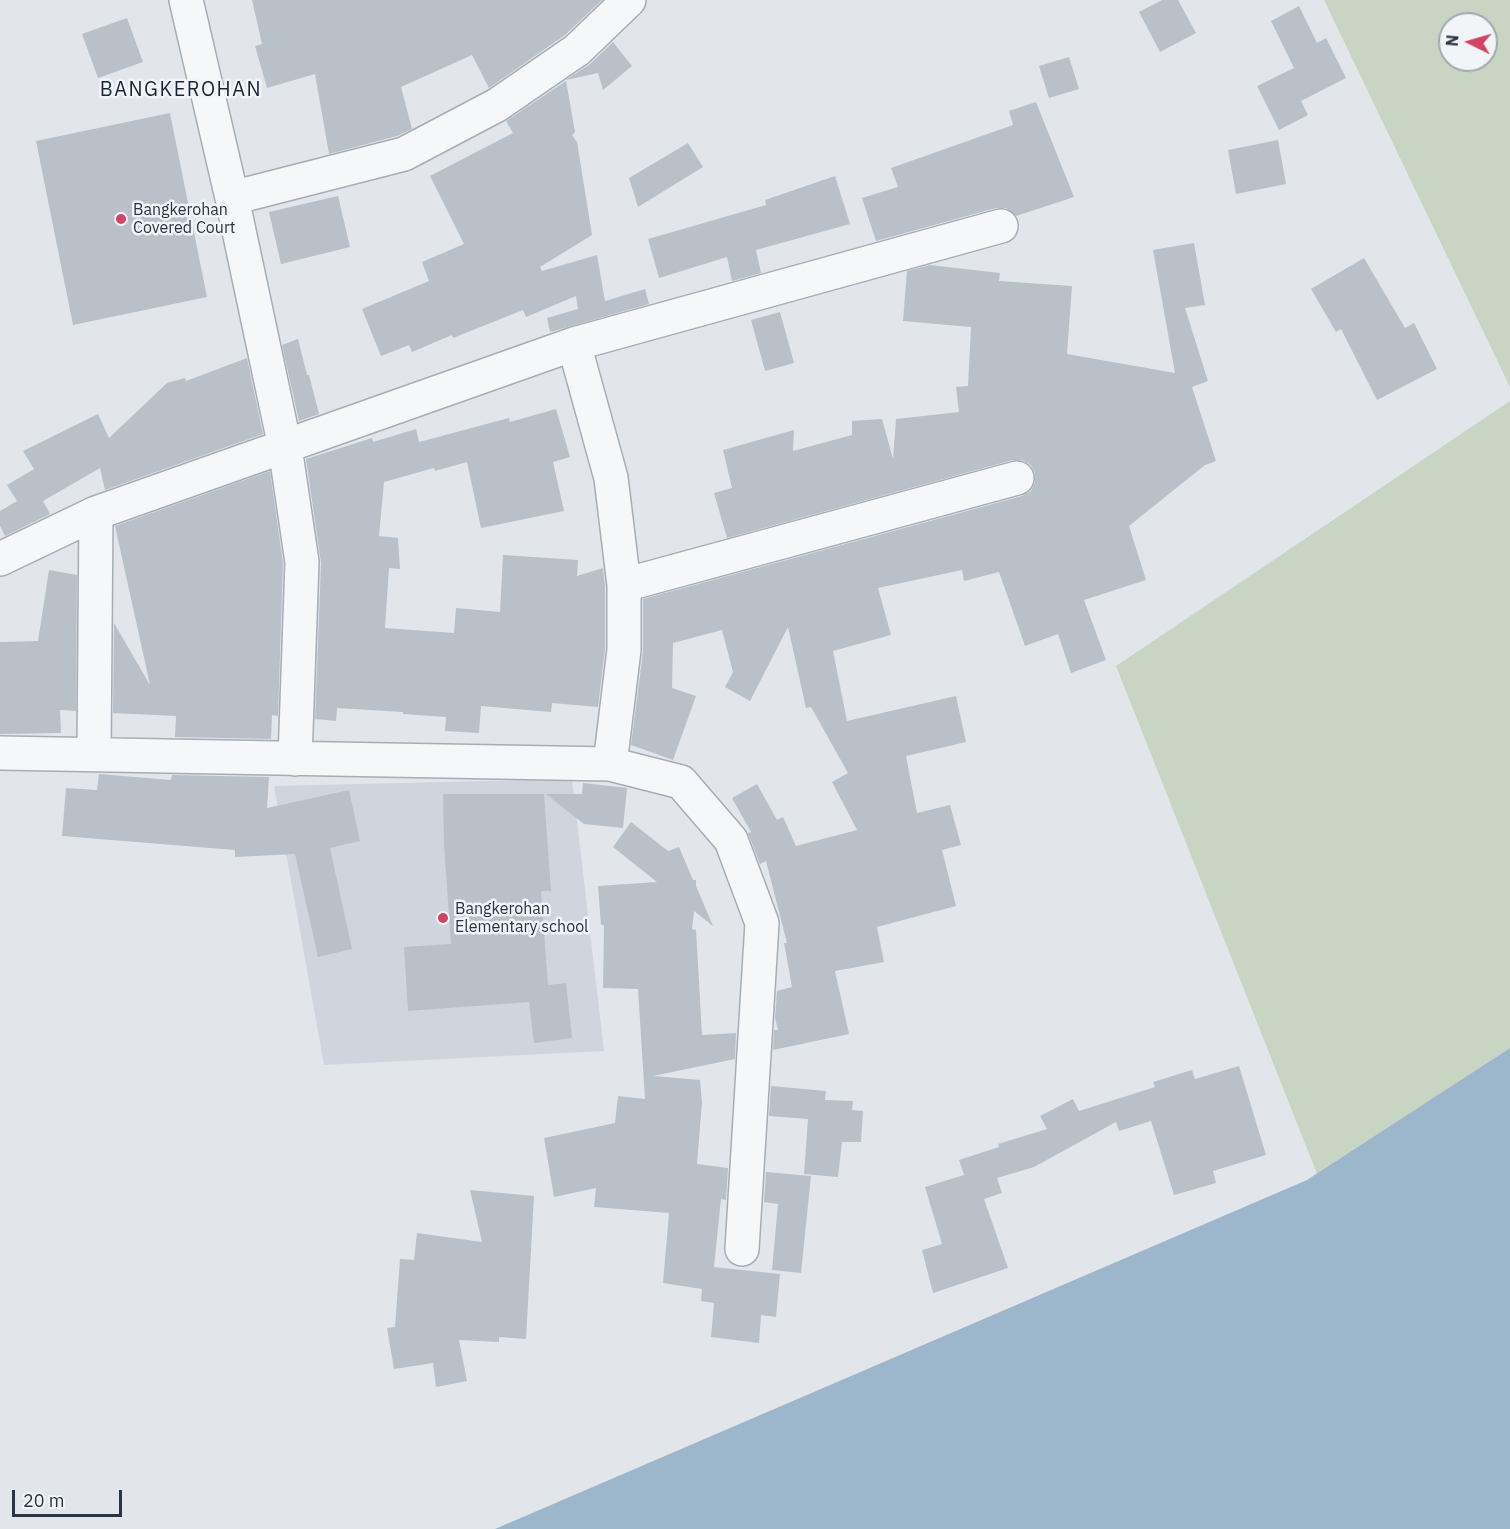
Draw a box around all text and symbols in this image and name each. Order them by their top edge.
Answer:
north arrow [1438,12,1498,72]
text: N [1442,34,1463,47]
district label: BANGKEROHAN [100,78,262,102]
place label: Bangkerohan Covered Court [133,200,235,238]
marker: Bangkerohan Covered Court [114,212,128,226]
place label: Bangkerohan Elementary school [455,899,588,937]
marker: Bangkerohan Elementary school [436,911,450,925]
scale bar [15,1478,124,1516]
text: 20 m [23,1489,65,1512]

